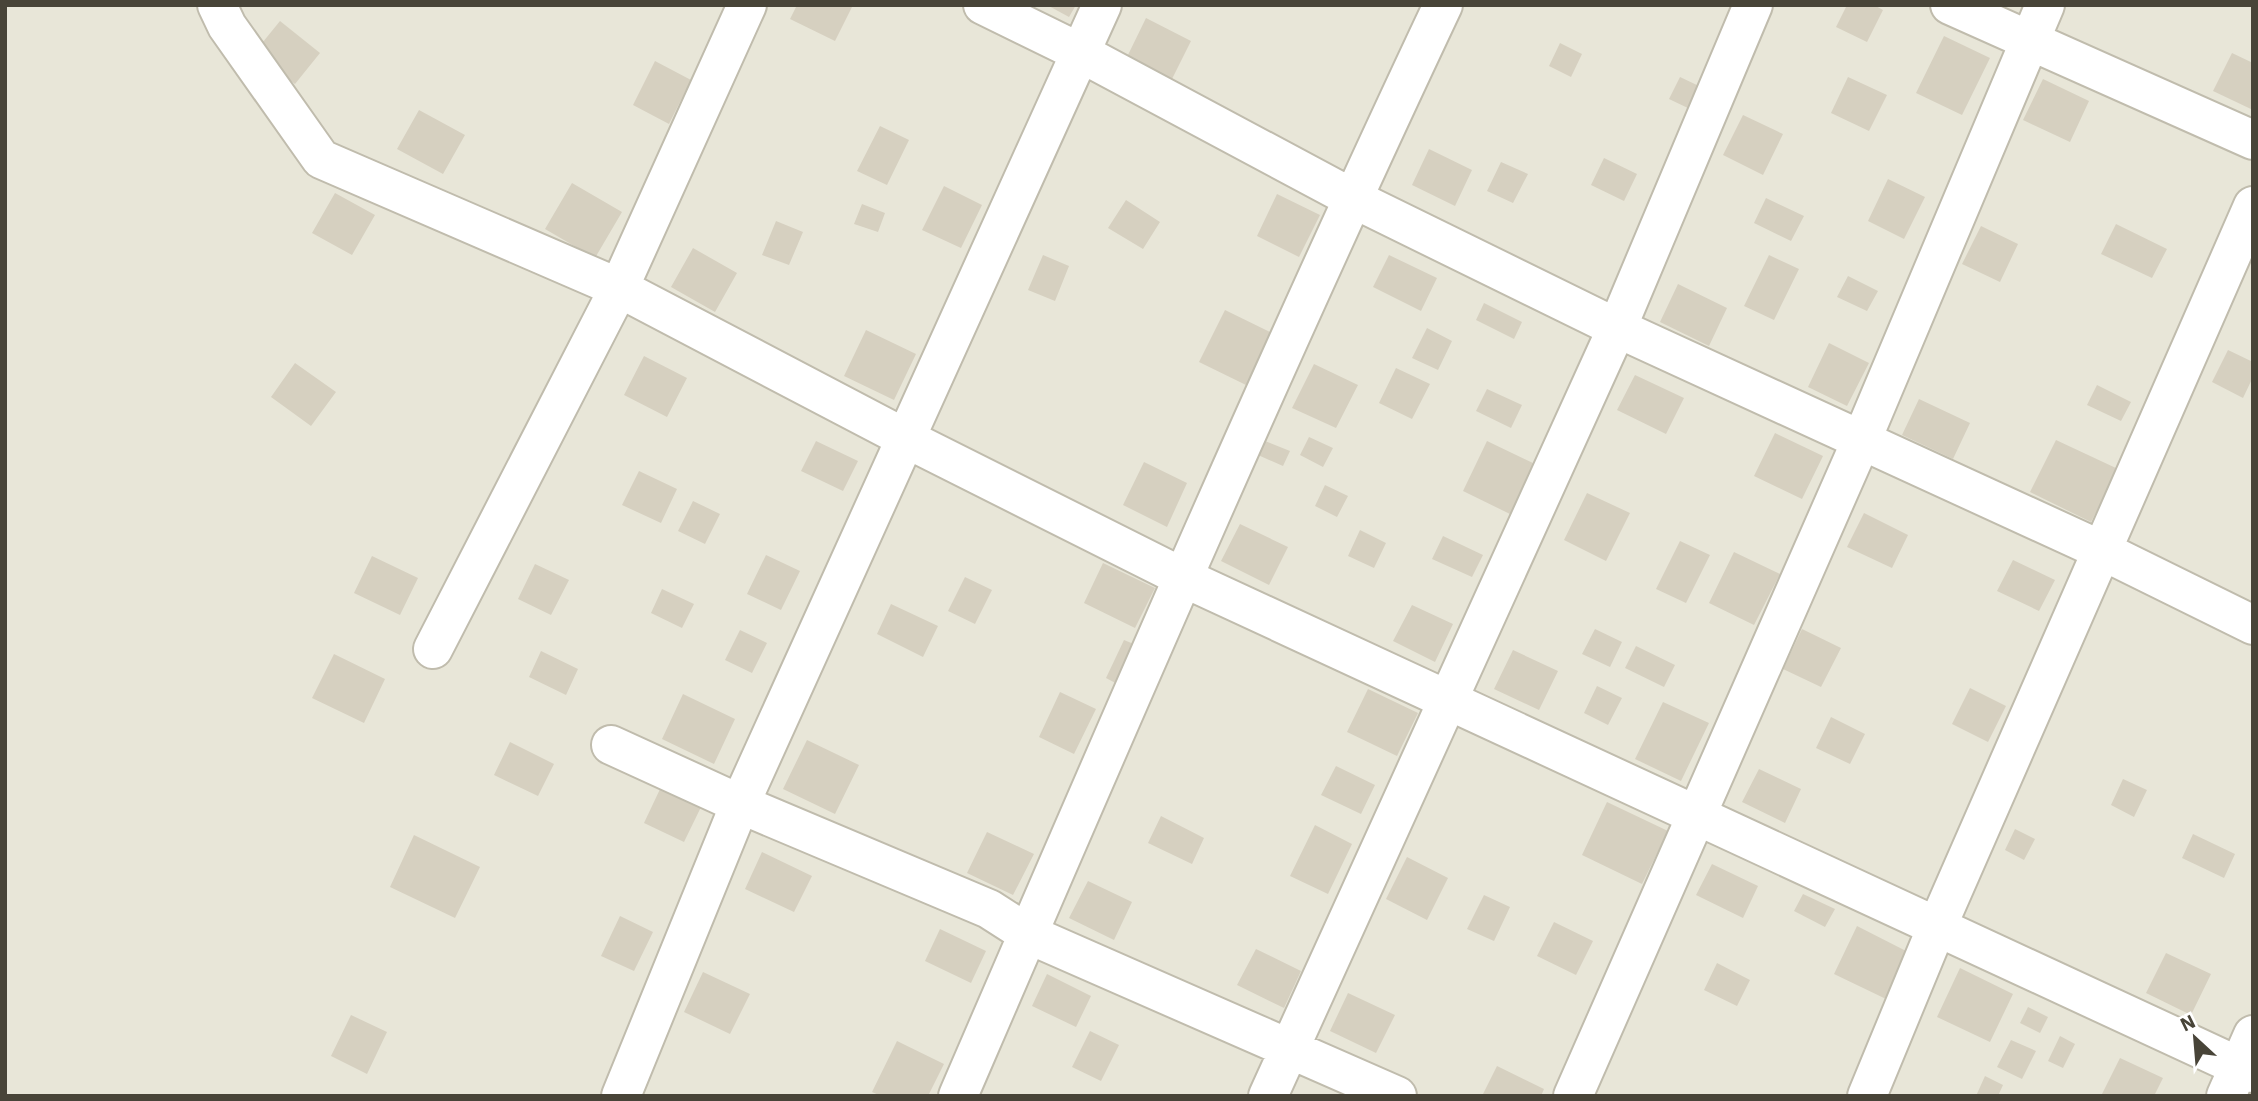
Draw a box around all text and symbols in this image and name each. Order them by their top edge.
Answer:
north arrow [2160,1003,2230,1073]
text: N [2176,1009,2199,1037]

